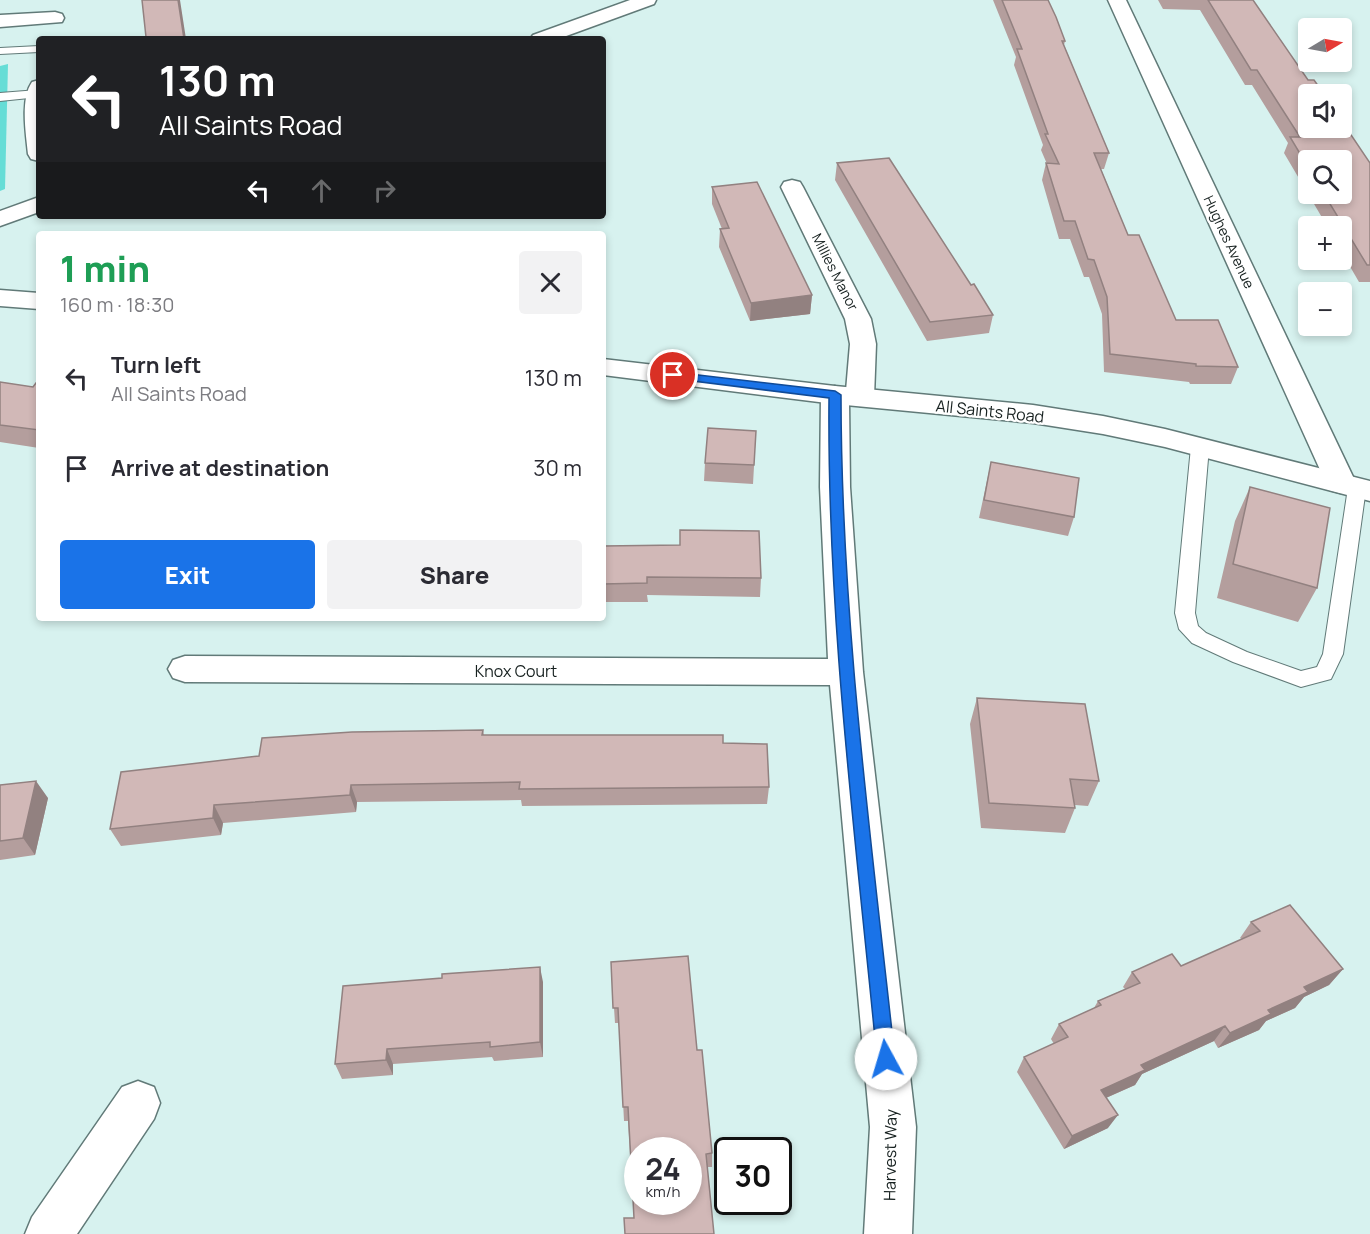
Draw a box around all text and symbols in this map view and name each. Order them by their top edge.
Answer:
north arrow [1298,18,1352,72]
map controls [1298,18,1352,336]
text: 130 m [159,51,276,109]
icon: left [60,60,138,138]
button: sound [1298,84,1352,138]
text: All Saints Road [159,106,342,143]
button: search [1298,150,1352,204]
icon: left [242,174,275,207]
icon: ahead [305,174,338,207]
icon: right [368,174,401,207]
street label: Hughes Avenue [1200,192,1259,291]
button: + [1298,216,1352,270]
street label: Millies Manor [808,230,863,314]
text: 1 min [60,244,150,293]
button: close [519,251,582,314]
button: − [1298,282,1352,336]
text: 160 m · 18:30 [60,291,175,318]
pin [647,349,698,400]
text: Turn left [111,350,201,380]
icon: arrive [656,358,689,391]
icon: left [60,362,93,395]
text: 130 m [525,363,582,393]
text: All Saints Road [111,380,247,407]
street label: All Saints Road [935,394,1045,428]
icon: arrive [60,452,93,485]
text: Arrive at destination [111,453,329,483]
text: 30 m [533,453,582,483]
button: Exit [60,540,315,609]
button: Share [327,540,582,609]
street label: Knox Court [475,660,557,682]
position arrow [854,1027,918,1091]
street label: Harvest Way [878,1108,902,1201]
speed limit sign: 30 [714,1137,792,1215]
text: 24 [645,1148,681,1189]
text: km/h [646,1181,680,1202]

